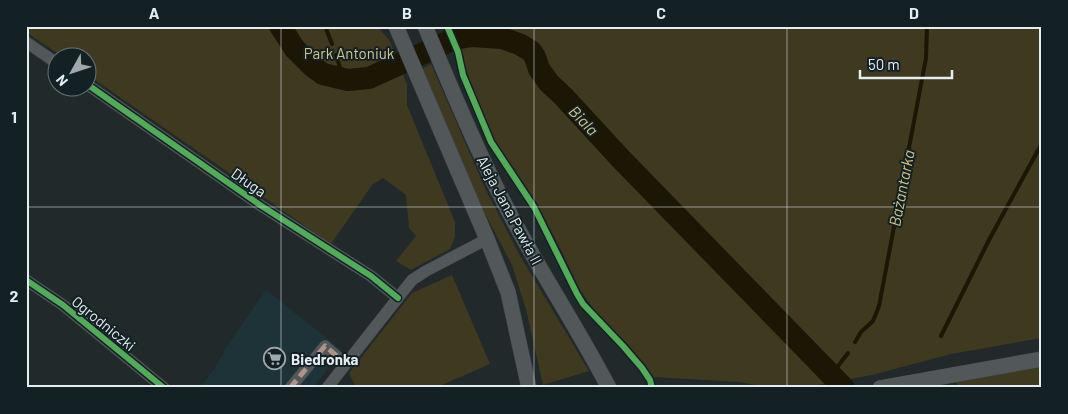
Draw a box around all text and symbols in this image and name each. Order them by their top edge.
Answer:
text: A [149,3,160,22]
text: B [402,3,412,22]
text: C [656,3,666,22]
text: D [909,3,919,22]
park label: Park Antoniuk [304,44,395,62]
north arrow [48,48,98,98]
scale bar [860,48,953,80]
text: 50 m [868,55,900,73]
text: N [52,72,71,90]
water label: Biala [565,101,603,139]
text: 1 [11,107,17,126]
water label: Bażantarka [884,148,918,228]
street label: Aleja Jana Pawła II [474,152,546,268]
street label: Długa [228,164,270,200]
text: 2 [10,286,19,305]
street label: Ogrodniczki [69,292,139,354]
supermarket icon: Biedronka [263,347,287,371]
place label: Biedronka [291,350,359,368]

